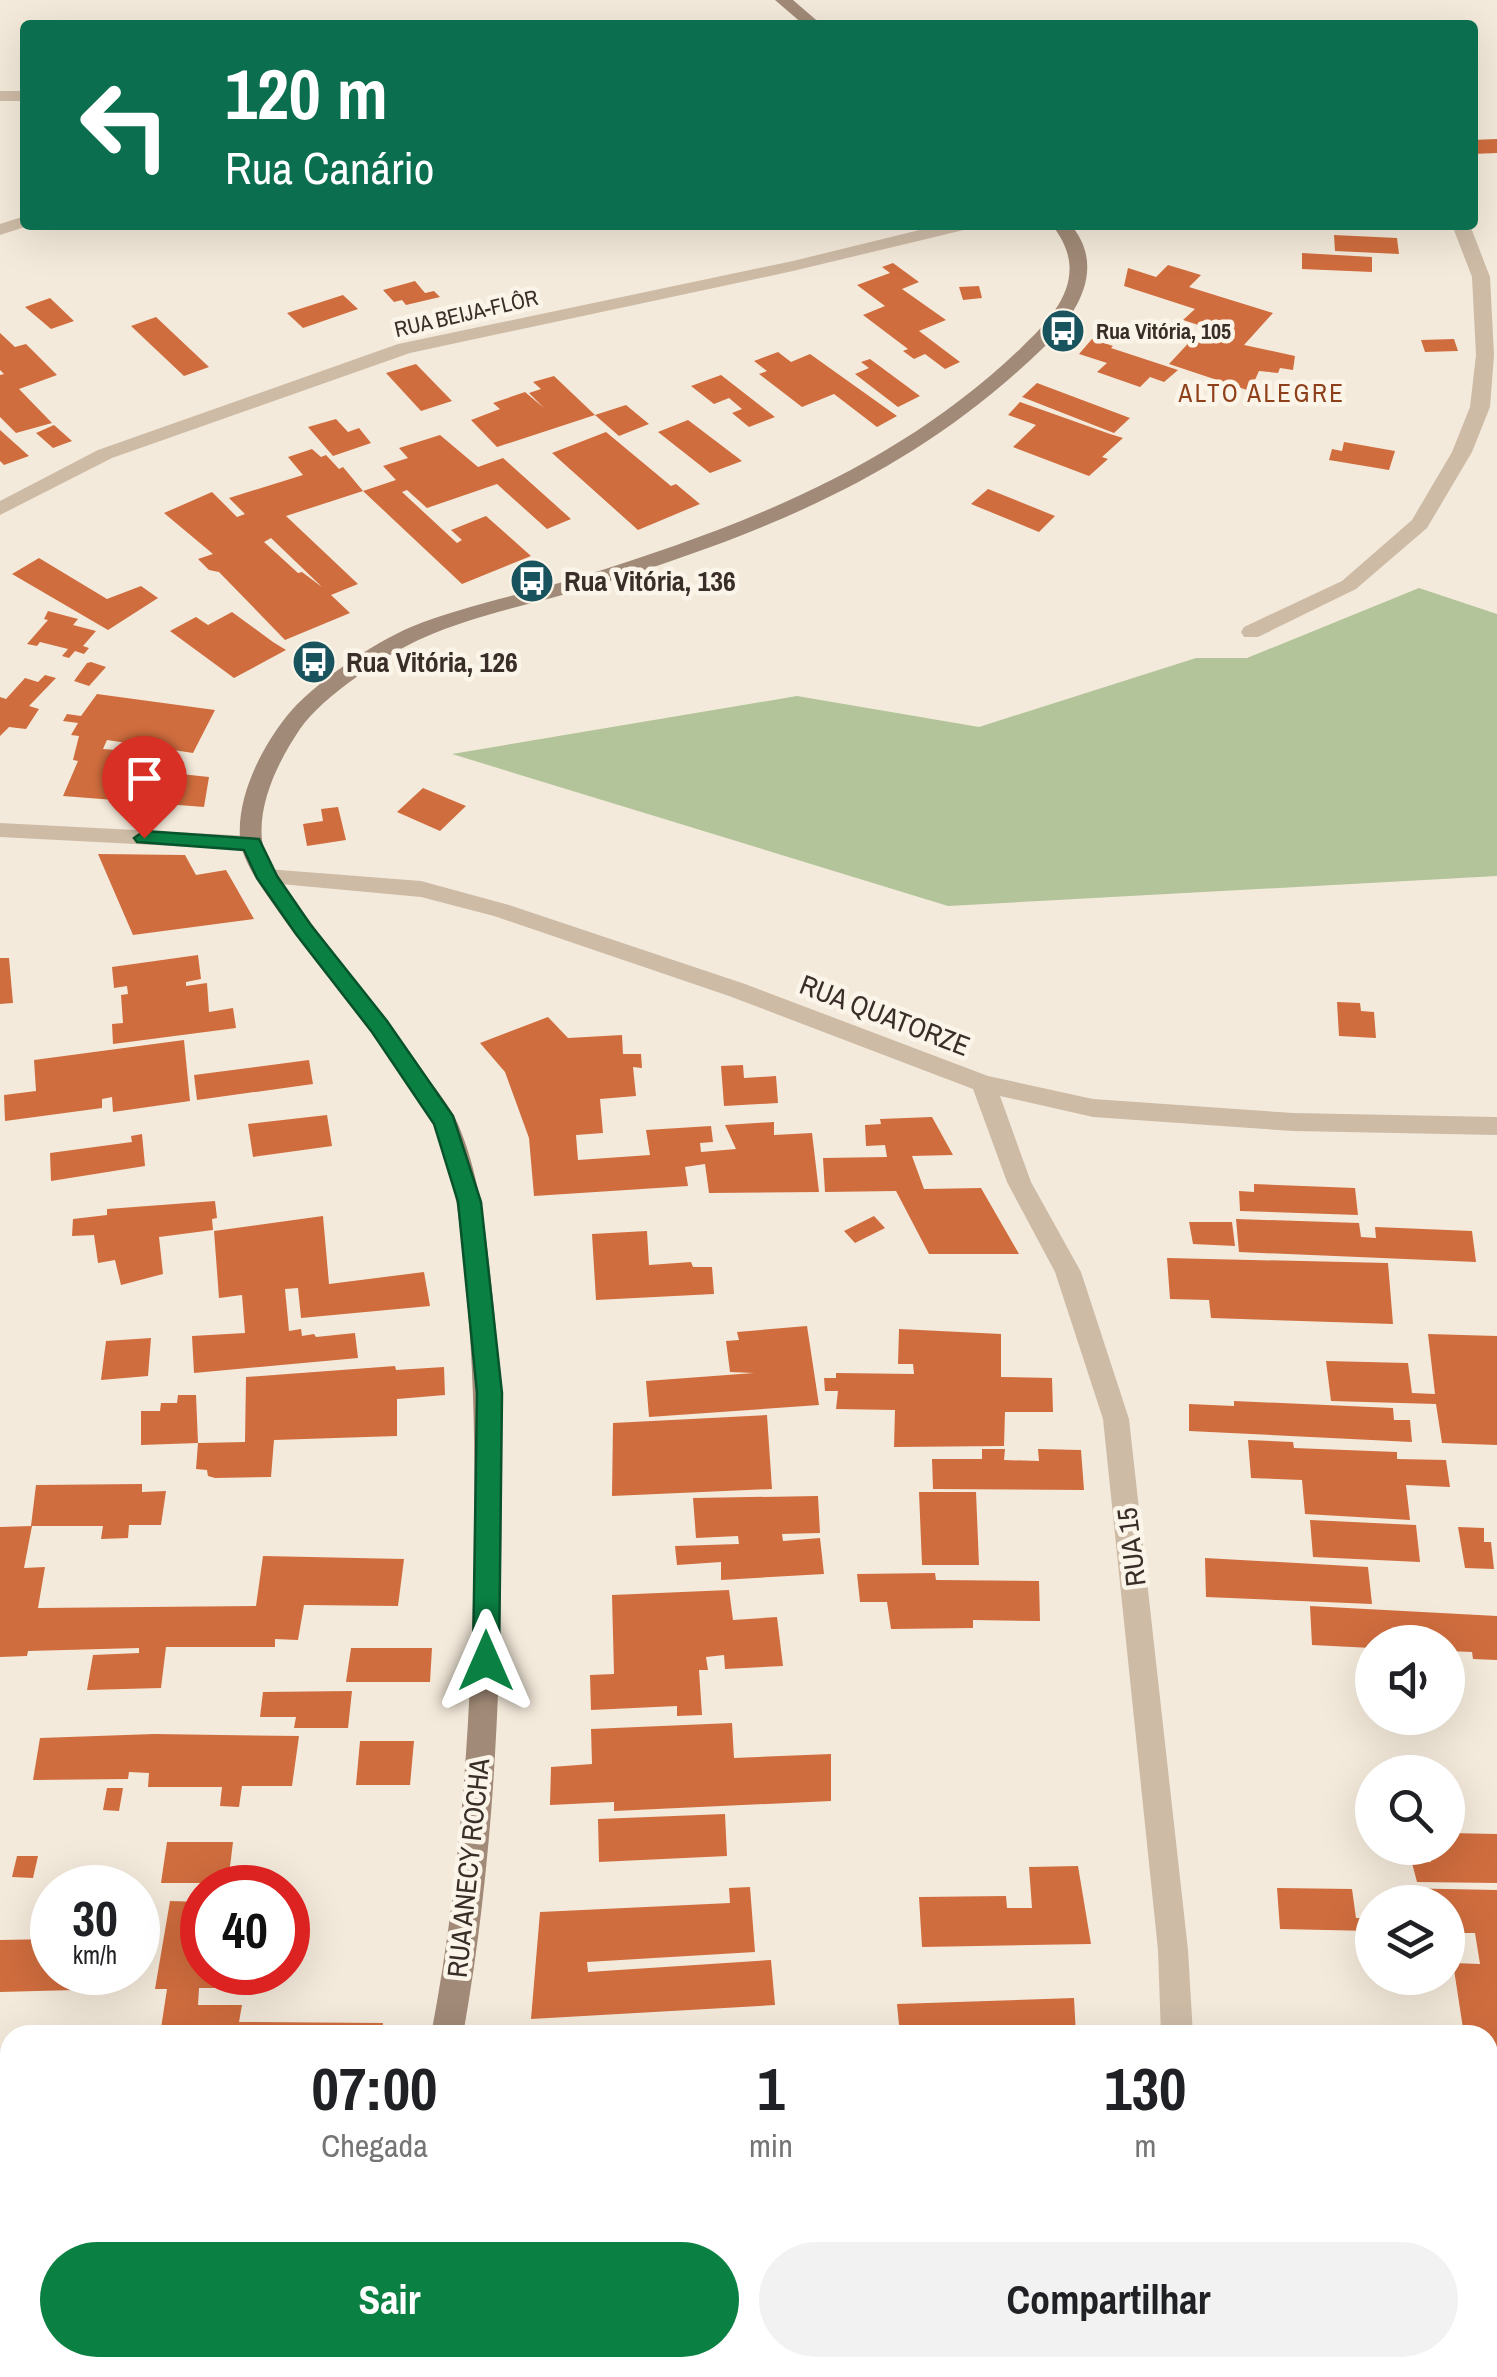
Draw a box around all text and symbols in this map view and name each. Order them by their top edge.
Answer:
text: 120 m [225,47,388,141]
icon: left [60,60,190,190]
text: Rua Canário [225,137,434,198]
street label: RUA BEIJA-FLÔR [391,282,541,344]
bus stop icon: Rua Vitória, 105 [1040,308,1086,354]
place label: Rua Vitória, 105 [1096,316,1231,346]
district label: ALTO ALEGRE [1178,376,1345,410]
bus stop icon: Rua Vitória, 136 [509,558,555,604]
place label: Rua Vitória, 136 [564,562,736,600]
bus stop icon: Rua Vitória, 126 [291,639,337,685]
place label: Rua Vitória, 126 [346,643,518,681]
pin [102,736,187,839]
icon: arrive [117,751,172,806]
street label: RUA QUATORZE [795,965,975,1065]
street label: RUA 15 [1107,1505,1155,1589]
position arrow [434,1609,538,1713]
map controls [1355,1625,1465,1995]
button: sound [1355,1625,1465,1735]
button: search [1355,1755,1465,1865]
street label: RUA ANECY ROCHA [438,1756,498,1980]
speed limit sign: 40 [180,1865,310,1995]
text: 30 [72,1884,118,1952]
button: layers [1355,1885,1465,1995]
text: km/h [73,1938,117,1972]
text: 07:00 [312,2048,437,2129]
text: 1 [757,2048,785,2129]
text: 130 [1104,2048,1186,2129]
text: Chegada [321,2124,428,2167]
text: min [749,2124,793,2167]
text: m [1134,2124,1156,2167]
button: Sair [40,2242,739,2357]
button: Compartilhar [759,2242,1458,2357]

